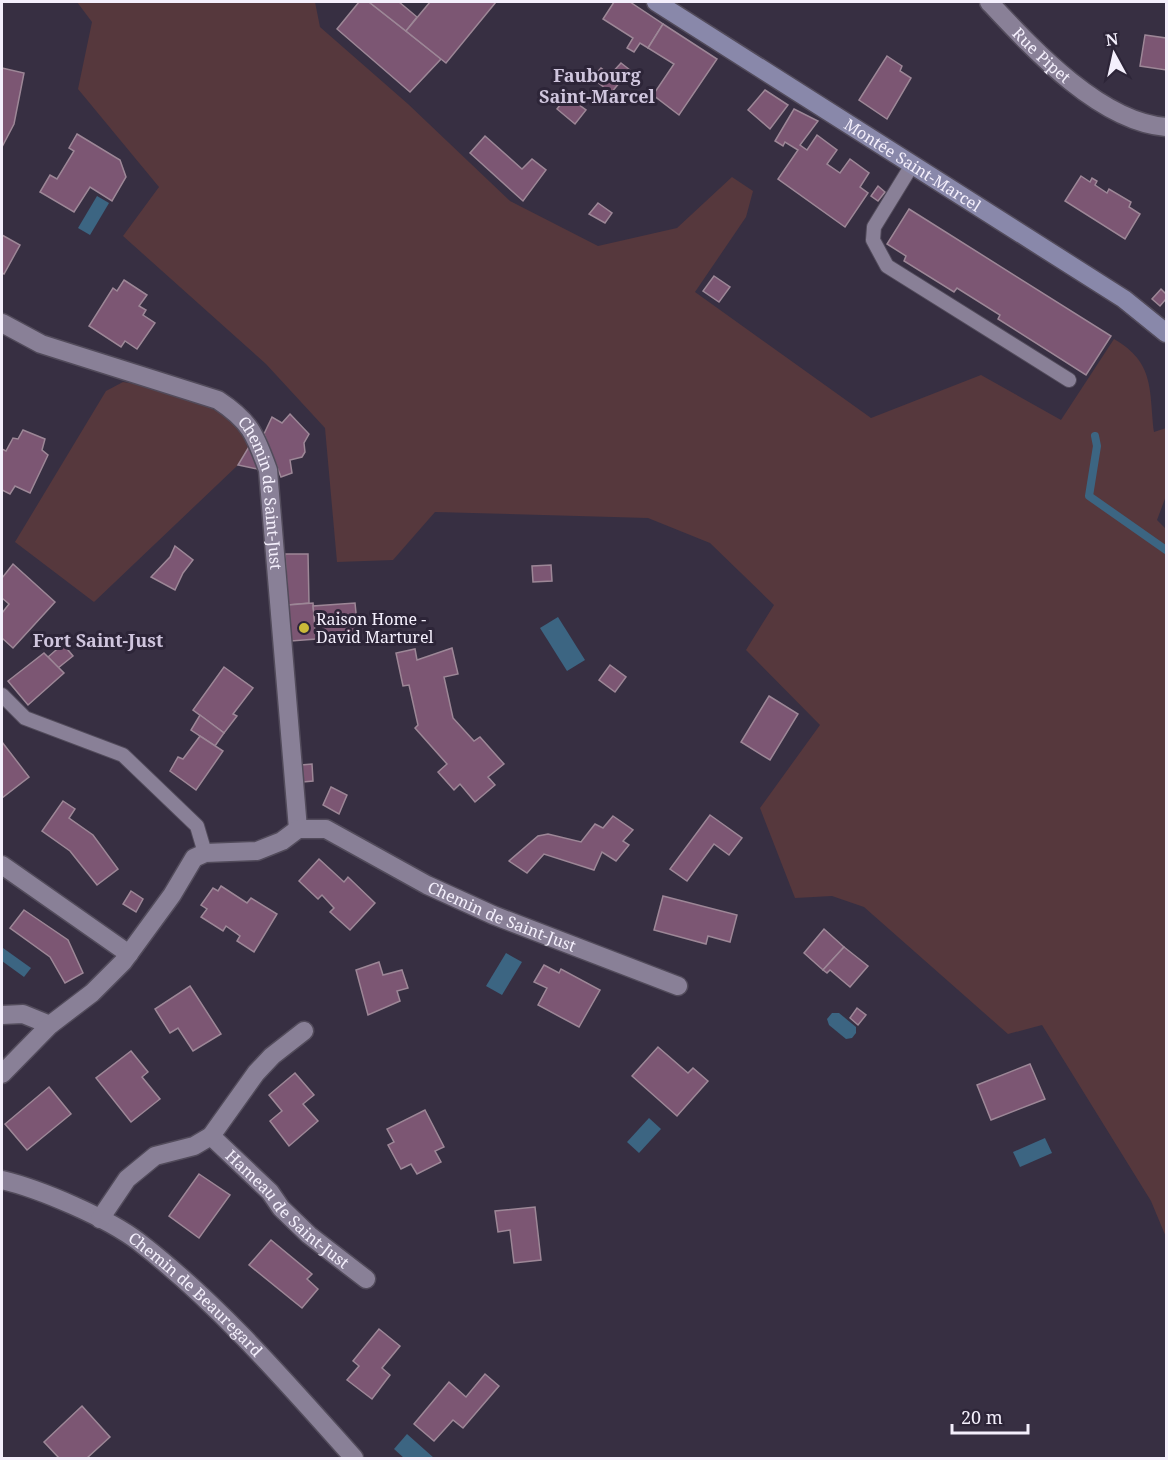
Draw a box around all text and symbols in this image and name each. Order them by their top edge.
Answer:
street label: Rue Pipet [1008,22,1076,88]
north arrow [1084,24,1144,84]
text: N [1104,27,1120,51]
district label: Faubourg Saint-Marcel [539,63,656,108]
street label: Montée Saint-Marcel [840,113,985,217]
street label: Chemin de Saint-Just [233,411,287,571]
place label: Raison Home - David Marturel [316,608,433,648]
marker: Raison Home - David Marturel [297,621,311,635]
district label: Fort Saint-Just [33,628,163,652]
street label: Chemin de Saint-Just [424,876,579,957]
street label: Hameau de Saint-Just [221,1145,354,1273]
street label: Chemin de Beauregard [124,1227,268,1361]
scale bar [952,1397,1028,1435]
text: 20 m [961,1405,1003,1429]

